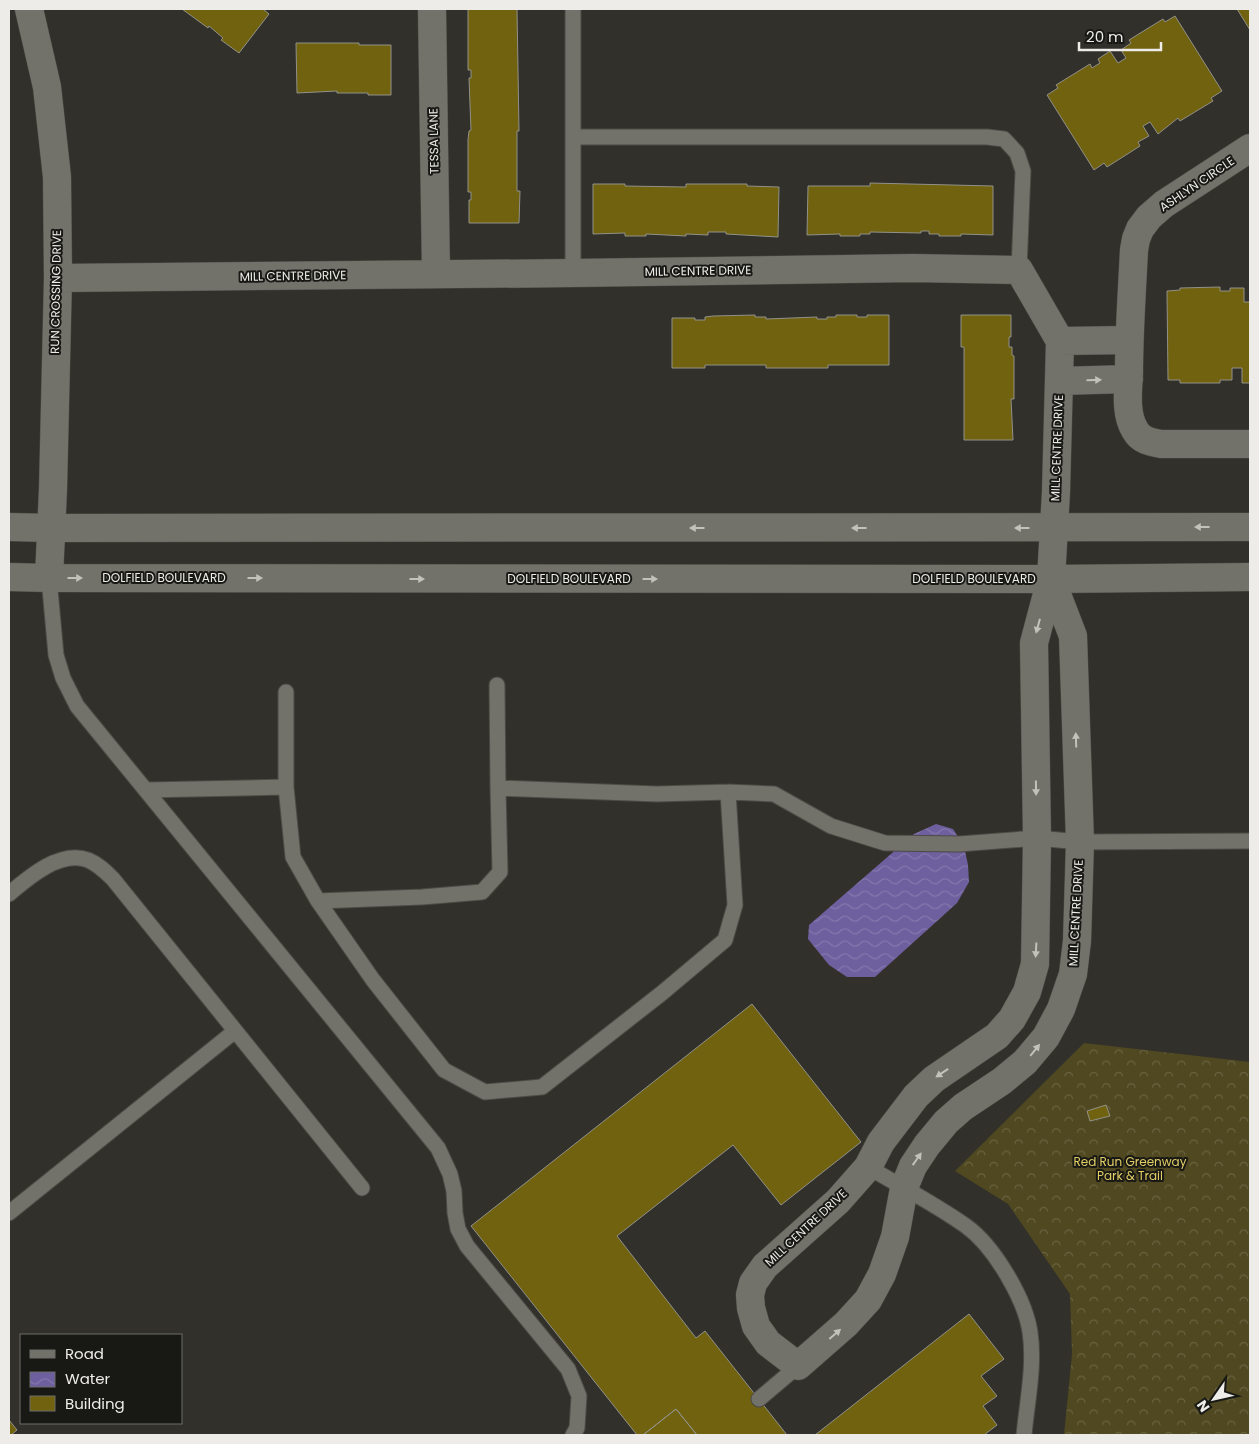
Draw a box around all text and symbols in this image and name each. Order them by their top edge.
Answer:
scale bar [1079,20,1162,52]
text: 20 m [1086,26,1124,47]
street label: TESSA LANE [424,108,443,174]
street label: ASHLYN CIRCLE [1156,152,1238,215]
street label: RUN CROSSING DRIVE [46,230,65,354]
street label: MILL CENTRE DRIVE [644,261,752,280]
street label: MILL CENTRE DRIVE [239,266,347,285]
one-way arrow [1086,375,1102,383]
street label: MILL CENTRE DRIVE [1046,394,1067,502]
one-way arrow [1193,523,1209,531]
one-way arrow [688,524,704,532]
one-way arrow [851,524,867,532]
one-way arrow [1013,524,1029,532]
street label: DOLFIELD BOULEVARD [102,569,226,586]
street label: DOLFIELD BOULEVARD [507,570,631,587]
street label: DOLFIELD BOULEVARD [912,570,1036,587]
one-way arrow [67,574,83,582]
one-way arrow [247,574,263,582]
one-way arrow [410,575,426,583]
one-way arrow [642,575,658,583]
one-way arrow [1034,619,1042,634]
one-way arrow [1072,732,1080,748]
one-way arrow [1033,780,1041,796]
street label: MILL CENTRE DRIVE [1064,859,1087,967]
one-way arrow [1031,943,1039,959]
one-way arrow [1030,1044,1041,1057]
one-way arrow [936,1069,949,1078]
one-way arrow [912,1153,922,1166]
park label: Red Run Greenway Park & Trail [1074,1153,1187,1184]
street label: MILL CENTRE DRIVE [761,1185,851,1270]
one-way arrow [828,1328,840,1340]
legend [20,1334,182,1424]
text: Road [65,1343,104,1364]
text: Water [65,1368,111,1389]
north arrow [1189,1374,1239,1424]
text: Building [65,1393,125,1414]
text: N [1192,1396,1214,1416]

